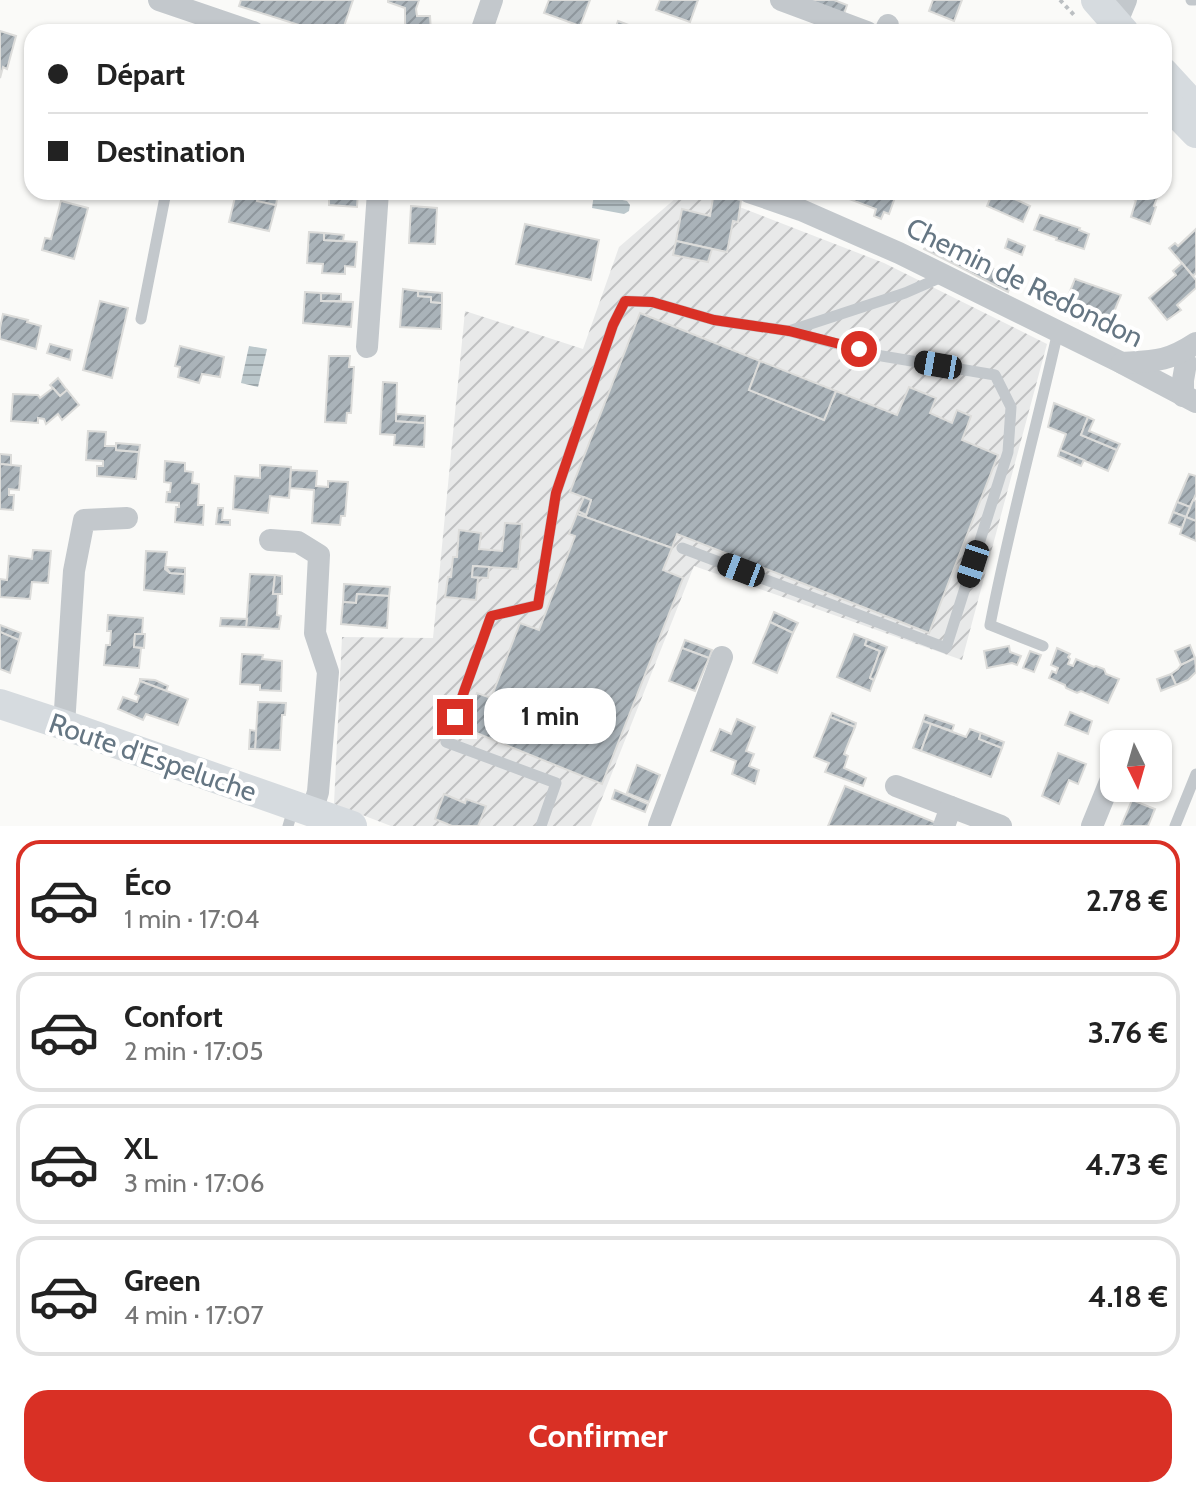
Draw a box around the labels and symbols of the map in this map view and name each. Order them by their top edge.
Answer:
street label: Chemin de Redondon [901,210,1149,354]
route start [841,331,877,367]
car [912,349,964,381]
car [954,537,992,591]
car [714,550,768,590]
callout: 1 min [483,689,615,745]
route end [437,699,473,735]
street label: Route d'Espeluche [45,706,261,808]
north arrow [1100,730,1172,802]

